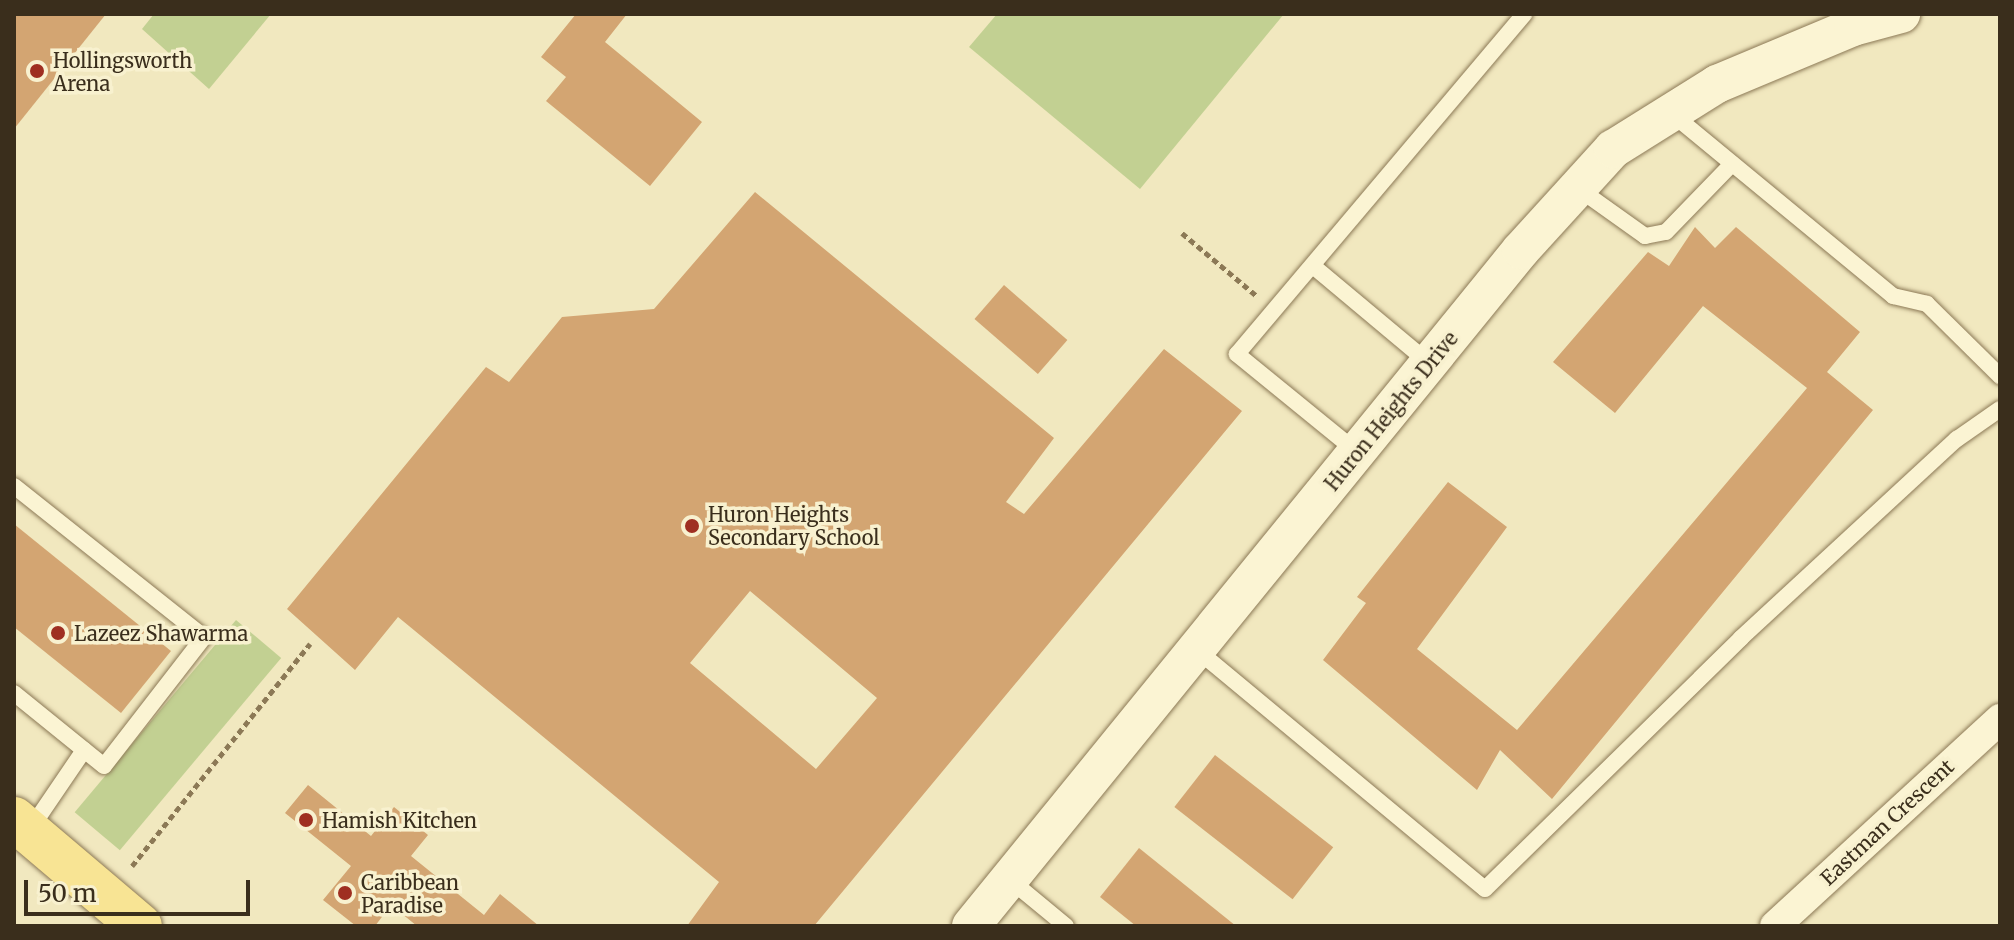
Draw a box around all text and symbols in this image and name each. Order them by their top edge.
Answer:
place label: Hollingsworth Arena [53,48,192,95]
marker: Hollingsworth Arena [28,62,46,80]
street label: Huron Heights Drive [1319,327,1463,495]
place label: Huron Heights Secondary School [708,502,880,549]
marker: Huron Heights Secondary School [683,517,701,535]
place label: Lazeez Shawarma [74,621,248,645]
marker: Lazeez Shawarma [49,624,67,642]
street label: Eastman Crescent [1815,754,1959,890]
place label: Hamish Kitchen [322,808,477,832]
marker: Hamish Kitchen [297,811,315,829]
scale bar [28,864,254,914]
place label: Caribbean Paradise [361,870,459,917]
text: 50 m [38,878,97,909]
marker: Caribbean Paradise [336,884,354,902]

